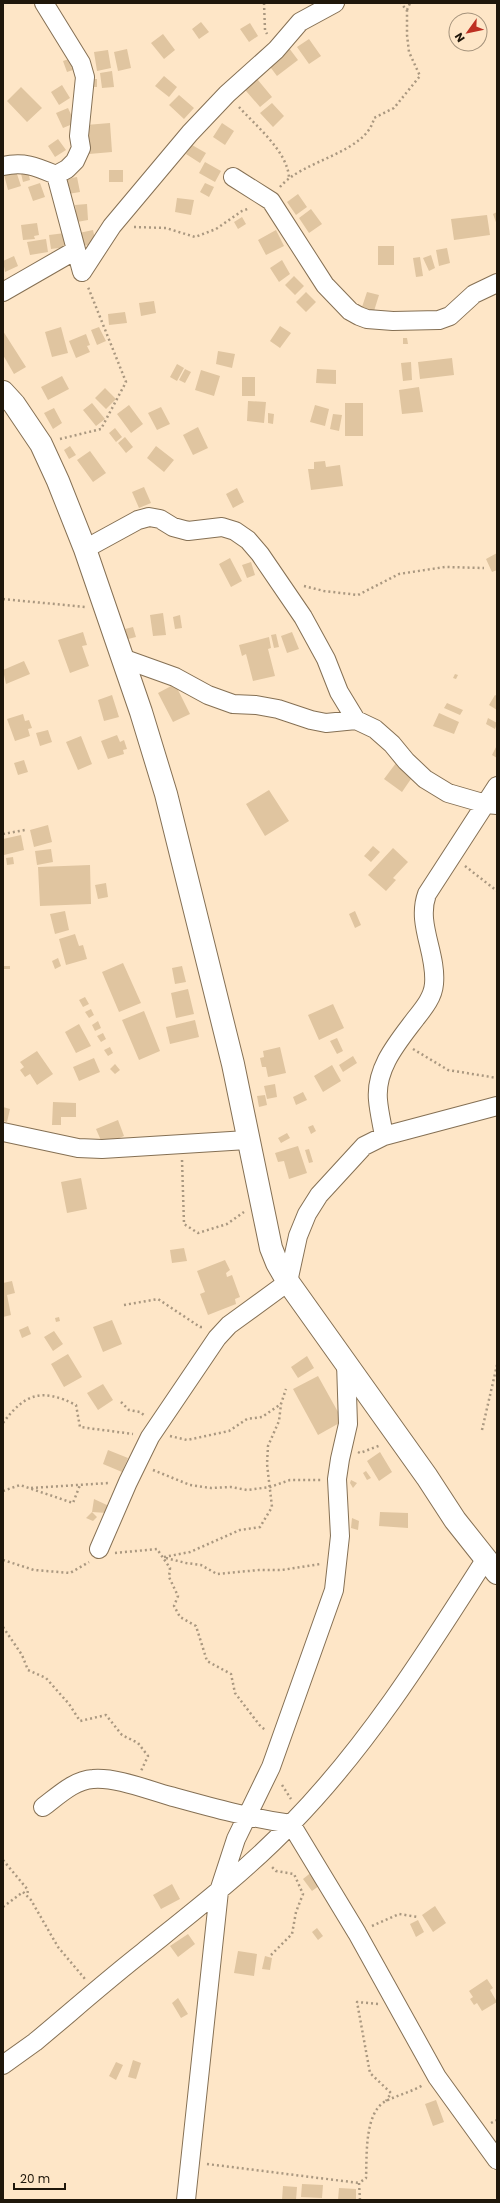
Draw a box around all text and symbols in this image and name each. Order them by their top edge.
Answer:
north arrow [448,12,488,52]
text: N [451,30,469,45]
scale bar [14,2165,65,2191]
text: 20 m [20,2170,50,2187]

